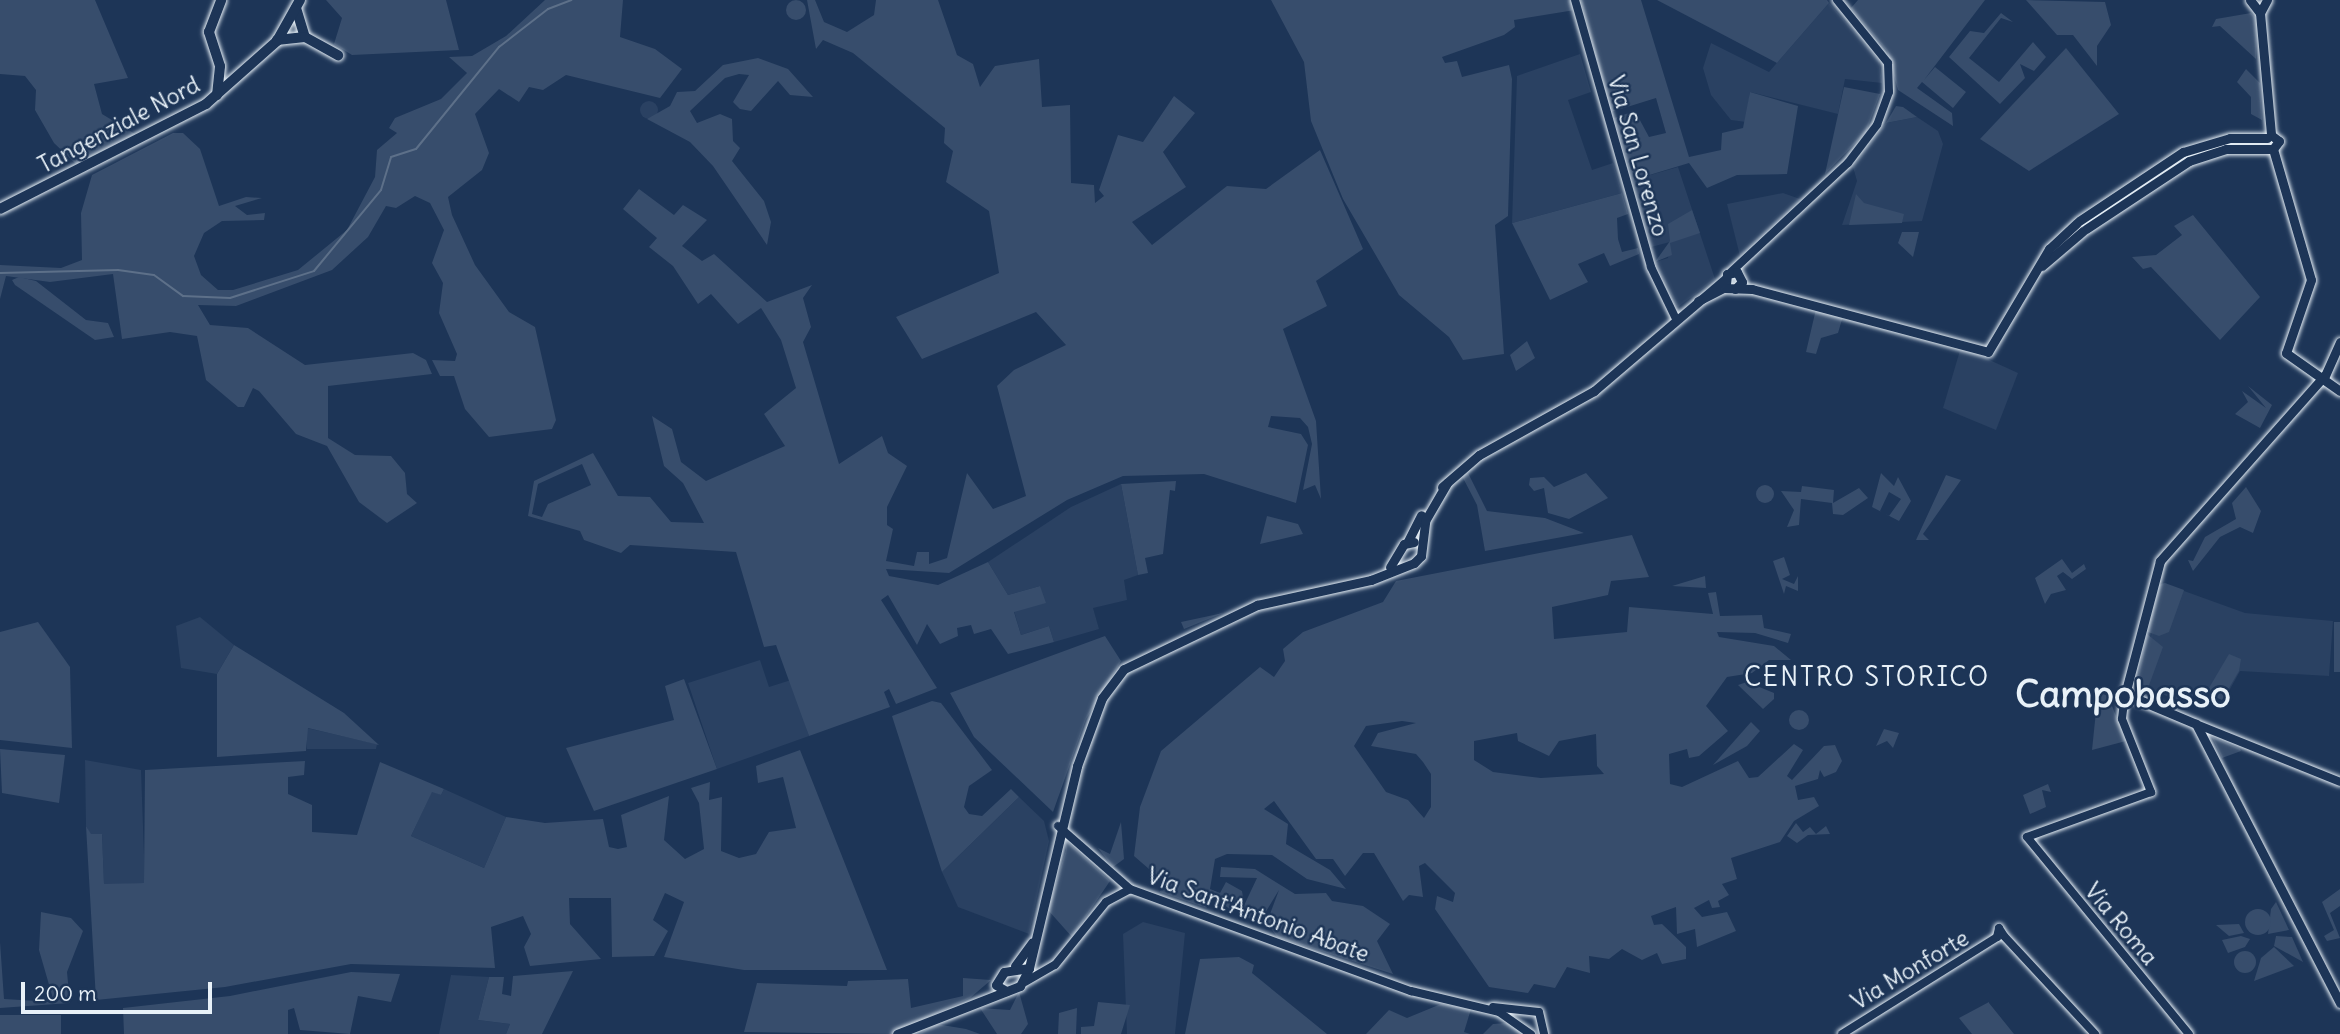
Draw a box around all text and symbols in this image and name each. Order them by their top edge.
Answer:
street label: Tangenziale Nord [33,71,205,179]
street label: Via San Lorenzo [1602,72,1674,240]
district label: CENTRO STORICO [1746,661,1988,693]
district label: Campobasso [2015,672,2231,716]
street label: Via Sant'Antonio Abate [1143,862,1373,968]
street label: Via Roma [2079,877,2163,971]
street label: Via Monforte [1846,924,1974,1016]
scale bar [24,968,215,1012]
text: 200 m [34,980,97,1007]

